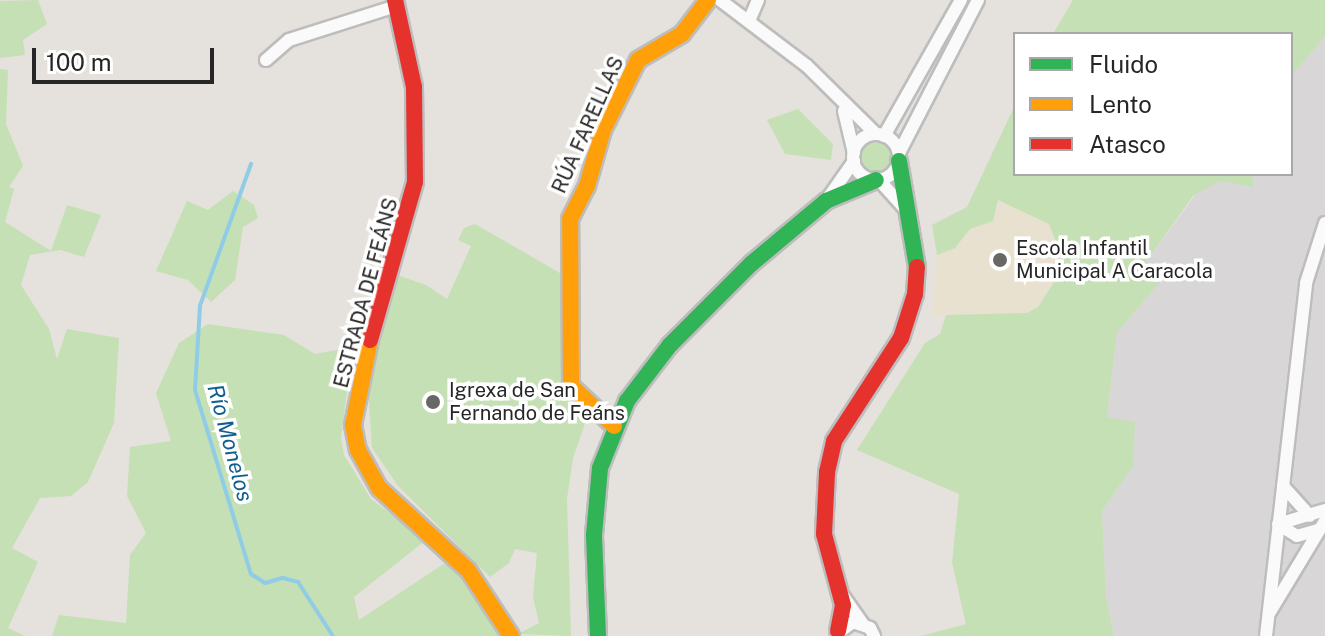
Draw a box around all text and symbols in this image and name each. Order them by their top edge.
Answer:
scale bar [36,32,218,82]
legend [1013,32,1293,176]
text: 100 m [46,48,112,76]
text: Fluido [1089,50,1158,78]
street label: RÚA FARELLAS [547,53,629,197]
text: Lento [1089,90,1152,118]
text: Atasco [1089,130,1166,158]
street label: ESTRADA DE FEÁNS [329,195,403,391]
place label: Escola Infantil Municipal A Caracola [1016,236,1213,283]
marker: Escola Infantil Municipal A Caracola [991,251,1009,269]
place label: Igrexa de San Fernando de Feáns [449,378,625,425]
water label: Río Monelos [202,381,258,505]
marker: Igrexa de San Fernando de Feáns [424,393,442,411]

